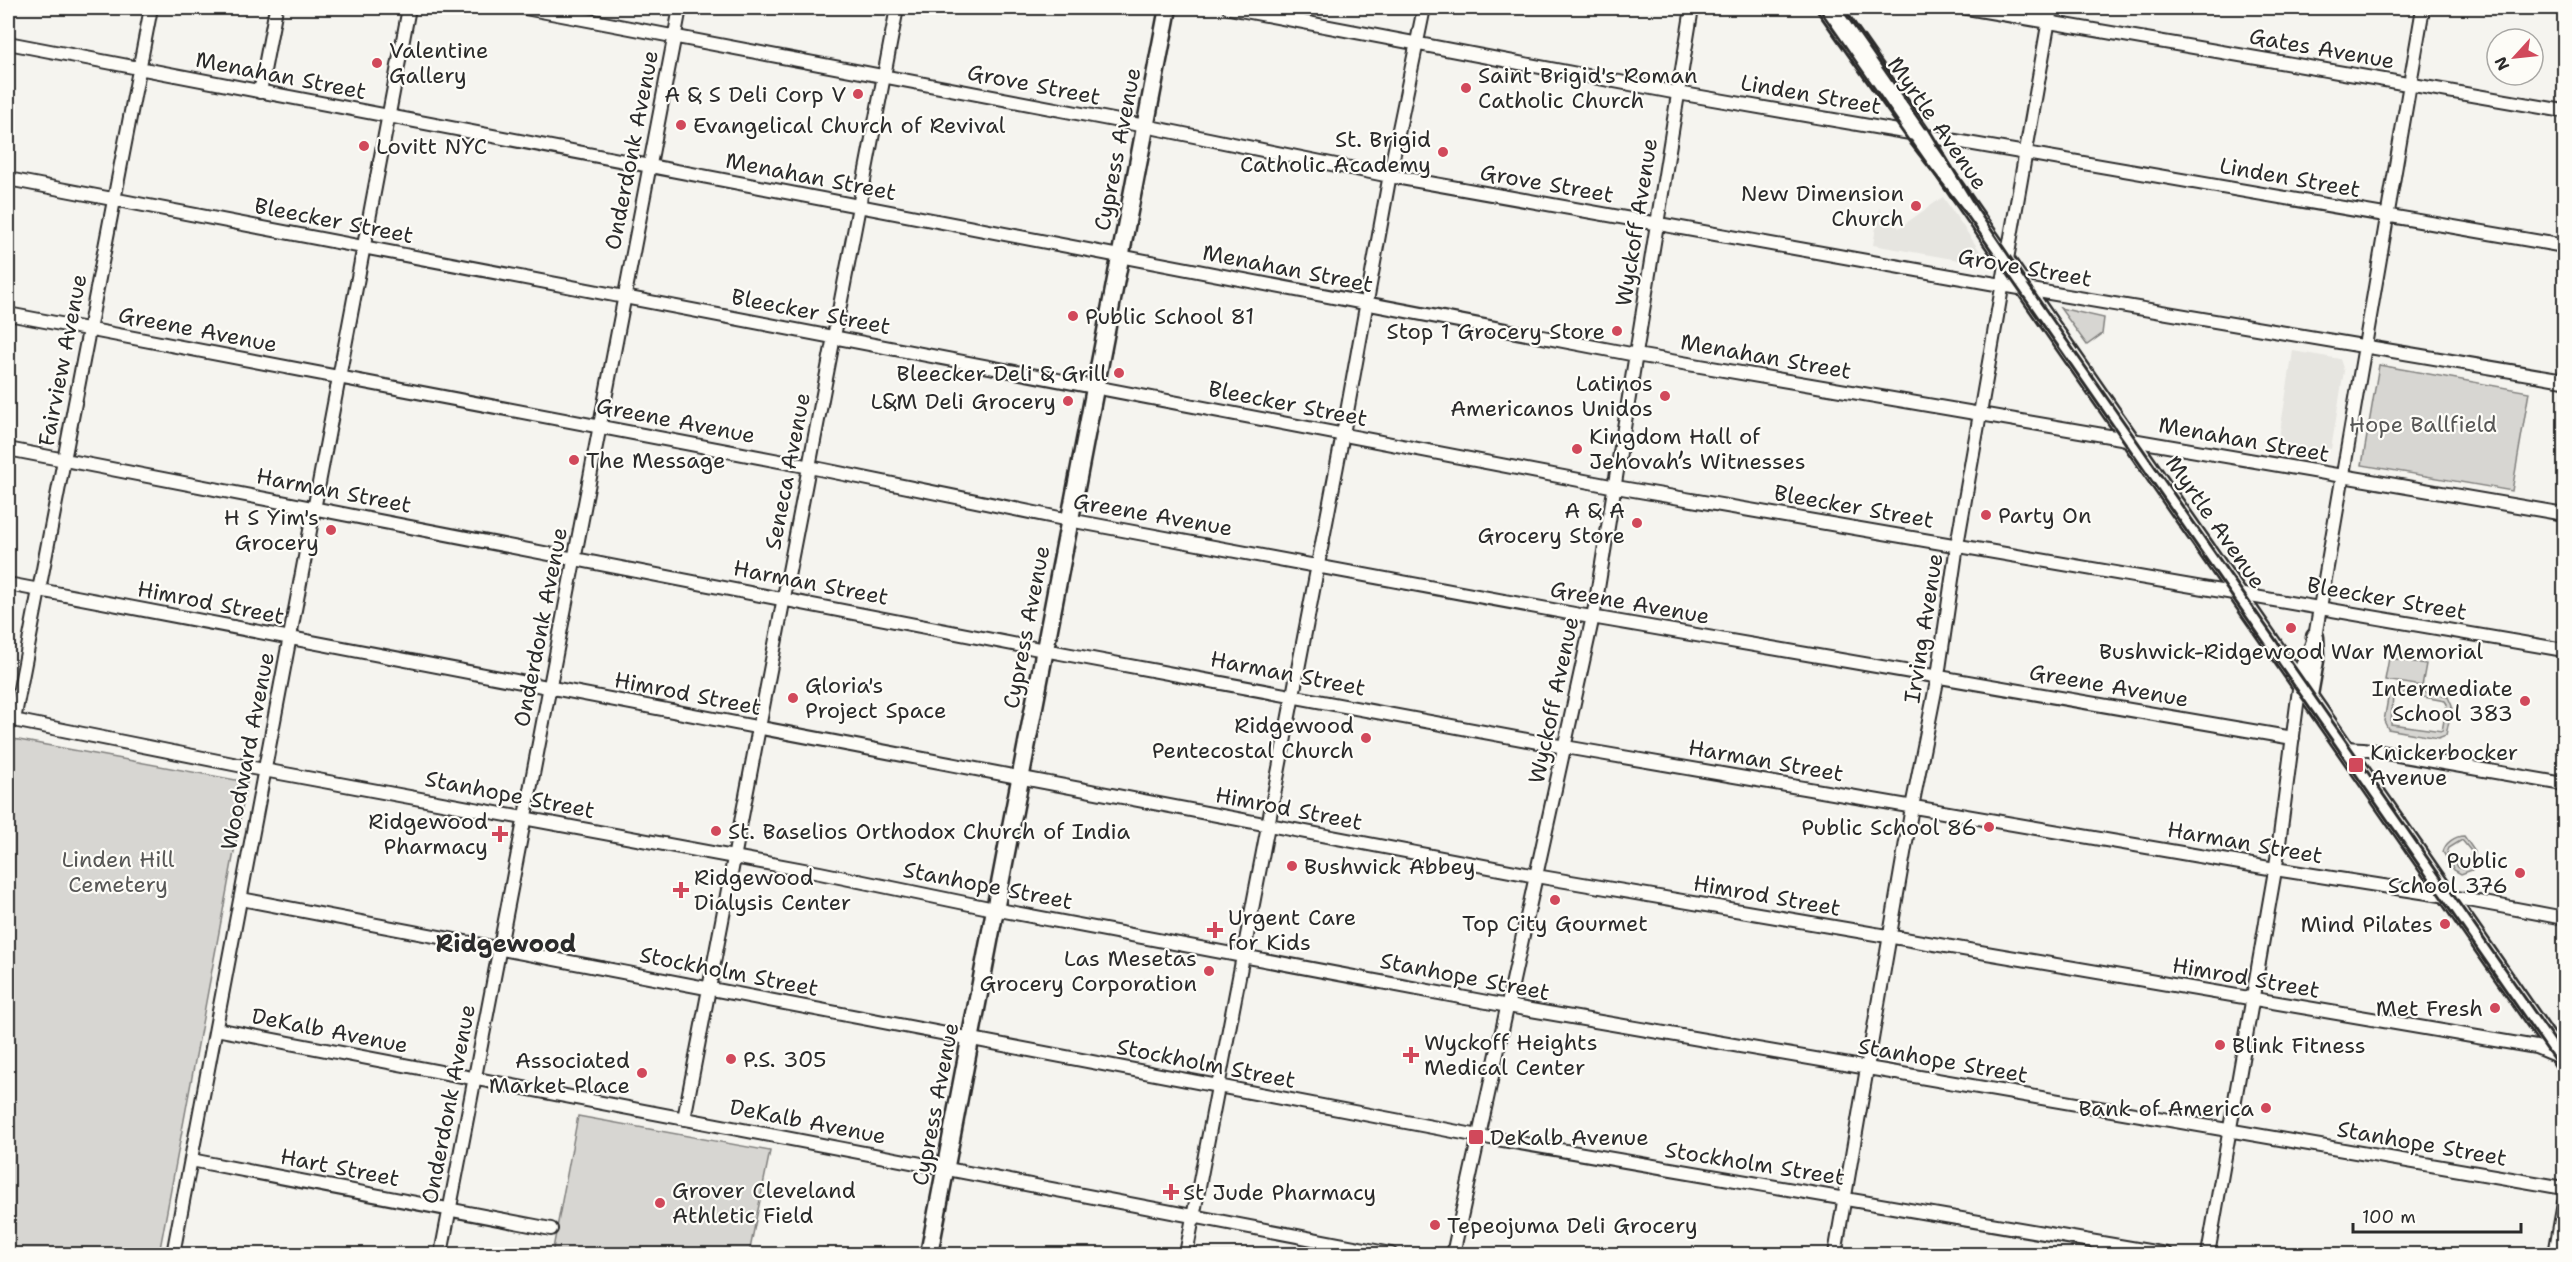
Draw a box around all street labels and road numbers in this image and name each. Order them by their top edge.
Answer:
street label: Gates Avenue [2247,21,2397,76]
street label: Menahan Street [193,45,369,106]
street label: Onderdonk Avenue [598,48,665,252]
street label: Myrtle Avenue [1881,51,1994,196]
street label: Grove Street [965,57,1103,112]
street label: Cypress Avenue [1087,65,1147,233]
street label: Linden Street [1738,68,1884,121]
street label: Wyckoff Avenue [1609,136,1664,308]
street label: Menahan Street [723,146,899,207]
street label: Linden Street [2217,151,2363,204]
street label: Grove Street [1478,157,1616,209]
street label: Bleecker Street [252,191,416,250]
street label: Menahan Street [1200,238,1376,299]
street label: Grove Street [1956,241,2094,293]
street label: Fairview Avenue [32,272,93,449]
street label: Bleecker Street [729,282,893,341]
street label: Greene Avenue [116,300,280,359]
street label: Menahan Street [1678,327,1854,386]
street label: Bleecker Street [1206,374,1370,433]
street label: Seneca Avenue [758,390,817,552]
street label: Greene Avenue [594,391,758,450]
street label: Menahan Street [2156,410,2332,469]
street label: Myrtle Avenue [2159,450,2272,595]
street label: Harman Street [254,461,414,520]
street label: Bleecker Street [1772,478,1936,535]
street label: Greene Avenue [1071,486,1235,543]
street label: Onderdonk Avenue [507,525,574,729]
street label: Cypress Avenue [996,543,1056,711]
street label: Irving Avenue [1897,551,1950,705]
street label: Harman Street [731,553,891,612]
street label: Bleecker Street [2305,570,2469,627]
street label: Himrod Street [135,574,287,631]
street label: Greene Avenue [1548,574,1712,631]
street label: Wyckoff Avenue [1522,614,1585,786]
street label: Harman Street [1208,644,1368,703]
street label: Woodward Avenue [214,650,281,853]
street label: Greene Avenue [2027,657,2191,714]
street label: Himrod Street [612,665,764,722]
street label: Harman Street [1686,733,1846,788]
street label: Stanhope Street [423,764,597,825]
street label: Himrod Street [1213,780,1365,837]
street label: Harman Street [2165,815,2325,870]
street label: Stanhope Street [901,855,1075,916]
street label: Himrod Street [1691,868,1843,923]
street label: Stockholm Street [637,940,821,1003]
street label: Stanhope Street [1378,946,1552,1007]
street label: Himrod Street [2170,950,2322,1005]
street label: DeKalb Avenue [249,1001,411,1060]
street label: Onderdonk Avenue [415,1002,482,1206]
street label: Cypress Avenue [905,1020,965,1188]
street label: Stanhope Street [1856,1031,2030,1090]
street label: Stockholm Street [1114,1032,1298,1095]
street label: DeKalb Avenue [727,1092,889,1151]
street label: Stanhope Street [2335,1114,2509,1173]
street label: Stockholm Street [1663,1135,1847,1192]
street label: Hart Street [278,1142,402,1193]

